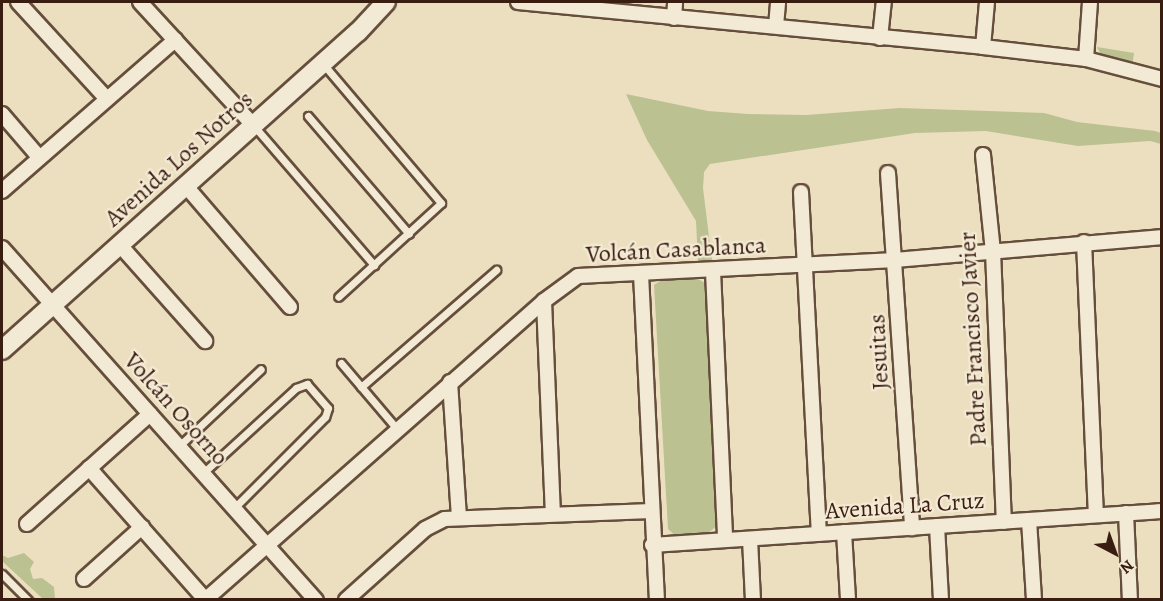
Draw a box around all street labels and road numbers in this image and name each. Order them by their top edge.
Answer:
street label: Avenida Los Notros [99,85,259,233]
street label: Volcán Casablanca [585,231,767,269]
street label: Padre Francisco Javier [953,231,993,447]
street label: Jesuitas [863,313,895,391]
street label: Volcán Osorno [118,347,234,471]
street label: Avenida La Cruz [825,486,985,526]

